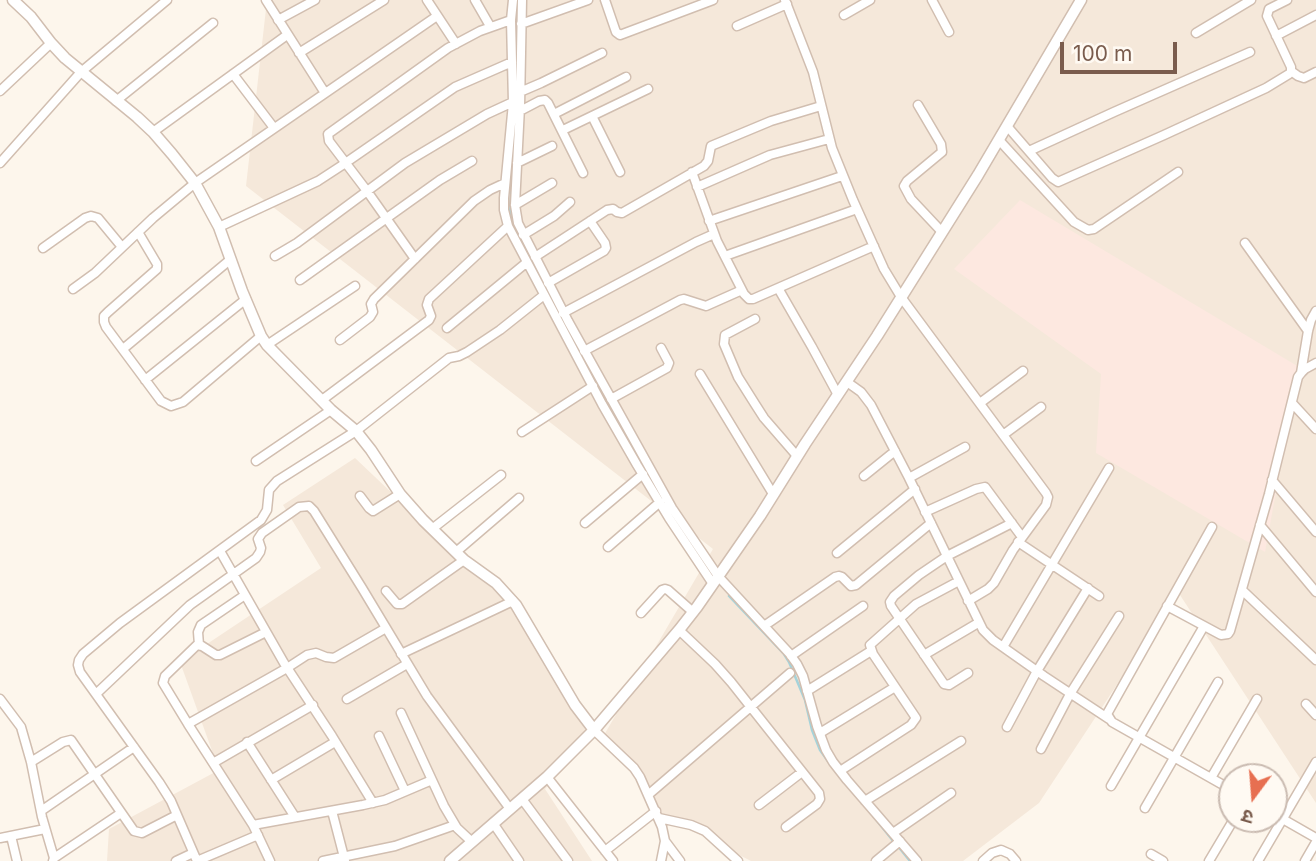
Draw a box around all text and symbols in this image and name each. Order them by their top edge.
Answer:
scale bar [1064,28,1181,72]
text: 100 m [1073,41,1132,66]
north arrow [1218,763,1288,833]
text: उ [1239,804,1256,829]

